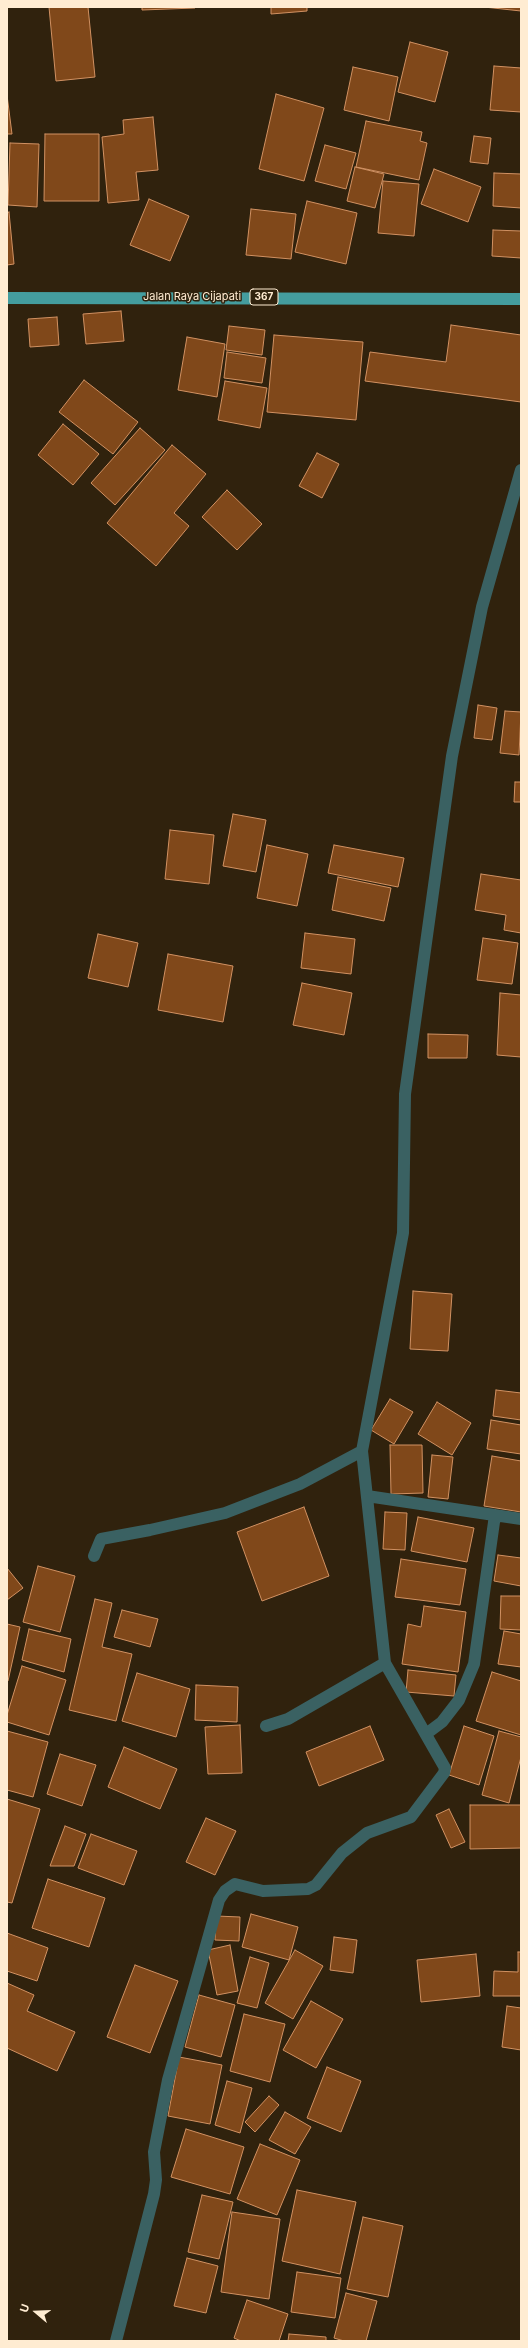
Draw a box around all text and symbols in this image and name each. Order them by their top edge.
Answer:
road number: 367 [250,289,278,305]
street label: Jalan Raya Cijapati [143,290,241,304]
north arrow [16,2292,56,2332]
text: U [17,2302,33,2314]

